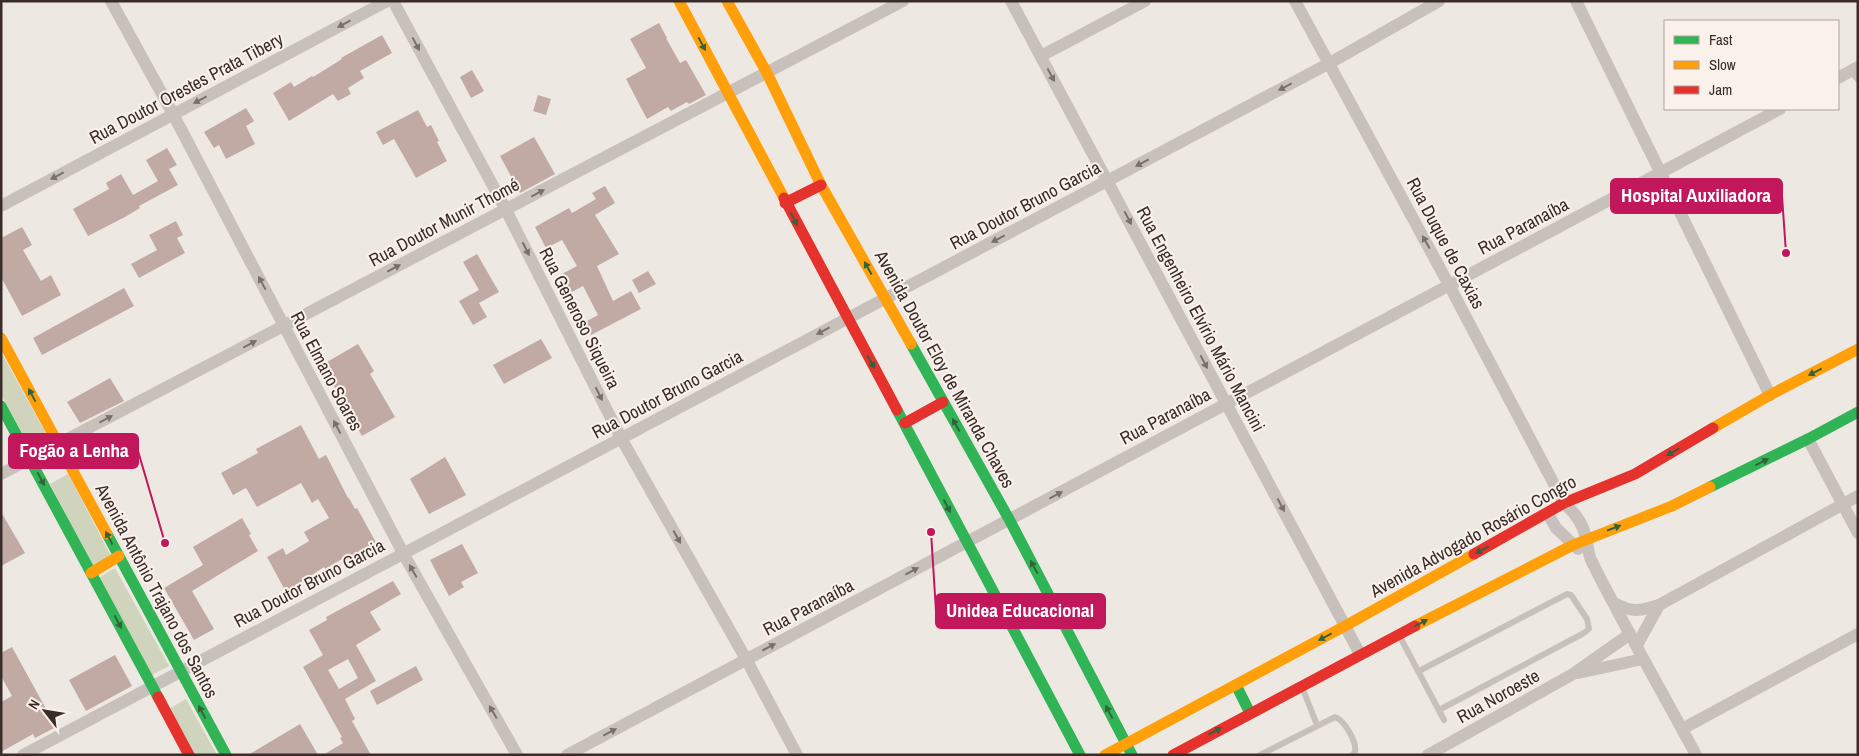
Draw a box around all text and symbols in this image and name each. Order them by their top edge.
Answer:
one-way arrow [337,20,351,28]
legend [1664,20,1839,110]
street label: Rua Doutor Orestes Prata Tibery [85,26,288,150]
text: Fast [1709,29,1733,50]
one-way arrow [412,37,421,51]
one-way arrow [698,37,706,52]
text: Slow [1709,54,1736,75]
one-way arrow [1047,68,1055,82]
text: Jam [1709,79,1732,100]
one-way arrow [1278,83,1293,91]
one-way arrow [193,96,208,104]
street label: Rua Doutor Bruno Garcia [945,155,1105,255]
one-way arrow [1134,159,1149,167]
one-way arrow [49,172,64,180]
street label: Rua Doutor Munir Thomé [364,172,524,272]
street label: Rua Duque de Caxias [1401,173,1491,313]
callout: Hospital Auxiliadora [1611,179,1782,213]
text: Hospital Auxiliadora [1621,182,1771,208]
one-way arrow [531,189,545,197]
street label: Rua Paranaíba [1473,192,1573,260]
street label: Rua Engenheiro Elvírio Mário Mancini [1131,202,1271,436]
one-way arrow [790,212,798,226]
one-way arrow [1123,212,1132,225]
one-way arrow [991,235,1005,243]
one-way arrow [1422,235,1430,249]
one-way arrow [522,242,530,256]
street label: Rua Generoso Siqueira [533,243,627,393]
street label: Avenida Doutor Eloy de Miranda Chaves [869,245,1021,492]
one-way arrow [864,261,872,275]
one-way arrow [387,264,401,272]
one-way arrow [258,276,266,291]
street label: Rua Elmano Soares [285,307,369,435]
one-way arrow [816,327,831,335]
one-way arrow [243,340,257,348]
street label: Rua Doutor Bruno Garcia [587,344,747,444]
one-way arrow [1200,354,1208,369]
one-way arrow [867,355,875,370]
one-way arrow [1807,368,1822,376]
street label: Rua Paranaíba [1115,382,1215,450]
one-way arrow [28,387,36,402]
one-way arrow [595,387,603,401]
one-way arrow [99,415,114,423]
one-way arrow [952,418,960,432]
one-way arrow [333,420,341,435]
callout: Fogão a Lenha [9,434,138,468]
text: Fogão a Lenha [19,437,129,463]
one-way arrow [1667,447,1680,456]
one-way arrow [1755,458,1769,466]
street label: Avenida Advogado Rosário Congro [1365,469,1581,604]
one-way arrow [37,472,45,487]
street label: Avenida Antônio Trajano dos Santos [89,479,224,703]
one-way arrow [1049,490,1062,499]
one-way arrow [1277,498,1285,512]
one-way arrow [943,499,951,513]
one-way arrow [1607,524,1621,532]
one-way arrow [673,530,681,544]
one-way arrow [105,531,113,545]
street label: Rua Doutor Bruno Garcia [229,533,389,633]
one-way arrow [1475,546,1490,554]
one-way arrow [1030,560,1038,575]
one-way arrow [409,564,417,578]
one-way arrow [905,567,919,575]
street label: Rua Paranaíba [758,573,858,641]
callout: Unidea Educacional [936,594,1105,628]
text: Unidea Educacional [946,597,1094,623]
one-way arrow [114,615,122,630]
one-way arrow [1414,619,1428,627]
one-way arrow [1318,633,1332,641]
one-way arrow [761,643,776,651]
street label: Rua Noroeste [1452,663,1544,729]
north arrow [20,686,70,736]
text: N [24,696,44,712]
one-way arrow [1105,704,1113,719]
one-way arrow [198,705,207,719]
one-way arrow [489,705,497,720]
one-way arrow [1209,727,1222,736]
one-way arrow [603,728,617,736]

